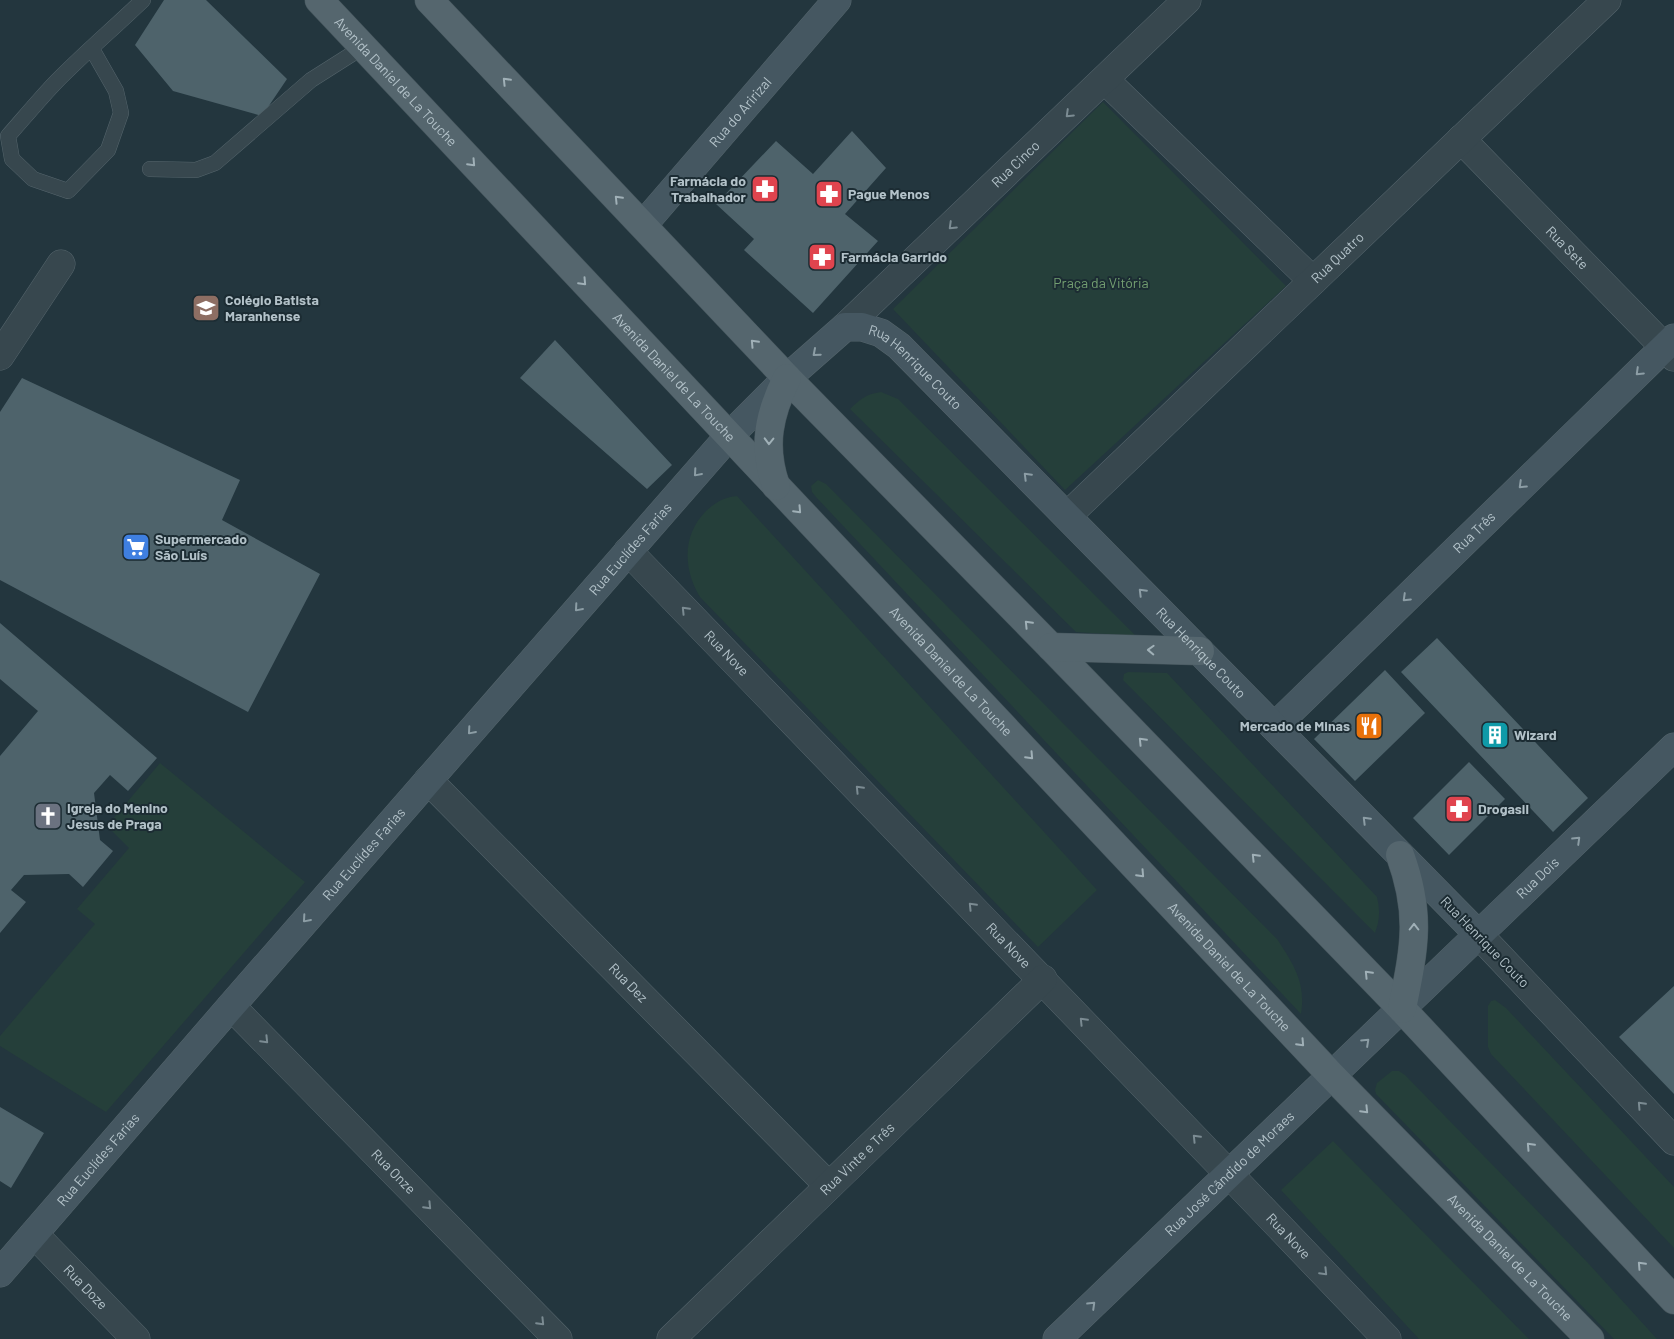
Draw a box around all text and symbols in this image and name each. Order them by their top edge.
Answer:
street label: Avenida Daniel de La Touche [331,13,461,149]
street label: Rua do Aririzal [705,73,775,150]
one-way arrow [503,78,512,87]
one-way arrow [1066,108,1075,117]
street label: Rua Cinco [987,137,1043,191]
one-way arrow [466,157,475,166]
place label: Farmácia do Trabalhador [670,172,747,205]
pharmacy icon: Farmácia do Trabalhador [750,174,780,204]
pharmacy icon: Pague Menos [814,179,844,209]
place label: Pague Menos [848,185,930,202]
one-way arrow [615,196,624,205]
one-way arrow [948,220,957,229]
street label: Rua Sete [1543,222,1593,273]
street label: Rua Quatro [1307,228,1367,286]
pharmacy icon: Farmácia Garrido [807,242,837,272]
place label: Farmácia Garrido [841,248,947,265]
park label: Praça da Vitória [1053,274,1149,291]
one-way arrow [577,276,586,285]
place label: Colégio Batista Maranhense [225,291,319,324]
school or university icon: Colégio Batista Maranhense [191,293,221,323]
street label: Avenida Daniel de La Touche [610,309,739,445]
street label: Rua Henrique Couto [867,321,966,413]
one-way arrow [751,339,760,348]
one-way arrow [813,347,822,356]
one-way arrow [1636,366,1645,375]
one-way arrow [764,437,774,445]
one-way arrow [694,467,703,476]
one-way arrow [1024,473,1033,482]
one-way arrow [1519,479,1528,488]
street label: Rua Euclídes Farias [585,499,675,598]
one-way arrow [792,504,801,513]
street label: Rua Três [1449,508,1499,556]
place label: Supermercado São Luís [155,530,247,563]
supermarket icon: Supermercado São Luís [121,532,151,562]
one-way arrow [1138,589,1147,598]
one-way arrow [1403,592,1412,601]
one-way arrow [575,603,584,612]
street label: Avenida Daniel de La Touche [886,603,1016,739]
street label: Rua Henrique Couto [1153,604,1250,701]
one-way arrow [682,606,691,615]
one-way arrow [1025,621,1034,630]
street label: Rua Nove [701,627,753,679]
one-way arrow [1147,645,1154,655]
restaurant icon: Mercado de Minas [1354,711,1384,741]
place label: Mercado de Minas [1240,717,1350,734]
building icon: Wizard [1480,720,1510,750]
one-way arrow [468,725,477,734]
place label: Wizard [1514,726,1557,743]
one-way arrow [1138,737,1147,746]
one-way arrow [1024,750,1033,759]
one-way arrow [856,786,865,795]
pharmacy icon: Drogasil [1444,794,1474,824]
place label: Igreja do Menino Jesus de Praga [67,799,168,832]
place label: Drogasil [1478,800,1529,817]
church icon: Igreja do Menino Jesus de Praga [33,801,63,831]
street label: Rua Euclídes Farias [318,804,409,903]
one-way arrow [1363,817,1372,826]
one-way arrow [1572,837,1581,846]
street label: Rua Dois [1512,853,1562,902]
one-way arrow [1252,854,1261,863]
one-way arrow [1135,868,1144,877]
street label: Rua Henrique Couto [1437,892,1533,991]
street label: Avenida Daniel de La Touche [1165,898,1295,1035]
one-way arrow [969,903,978,912]
one-way arrow [303,913,312,922]
street label: Rua Nove [983,919,1035,971]
one-way arrow [1409,922,1419,930]
street label: Rua Dez [606,959,652,1006]
one-way arrow [1365,971,1374,980]
one-way arrow [1080,1018,1089,1027]
one-way arrow [259,1035,268,1044]
one-way arrow [1295,1037,1304,1046]
one-way arrow [1361,1039,1370,1048]
one-way arrow [1638,1102,1647,1111]
one-way arrow [1360,1104,1369,1113]
street label: Rua José Cândido de Moraes [1161,1107,1298,1239]
street label: Rua Euclídes Farias [53,1109,143,1209]
street label: Rua Vinte e Três [816,1118,898,1198]
one-way arrow [1193,1135,1202,1144]
one-way arrow [1527,1142,1536,1151]
street label: Rua Onze [368,1145,420,1197]
street label: Avenida Daniel de La Touche [1444,1190,1576,1324]
one-way arrow [422,1201,431,1210]
street label: Rua Nove [1263,1209,1315,1262]
street label: Rua Doze [60,1261,112,1313]
one-way arrow [1638,1261,1647,1270]
one-way arrow [1318,1266,1327,1275]
one-way arrow [1086,1302,1095,1311]
one-way arrow [535,1316,544,1325]

